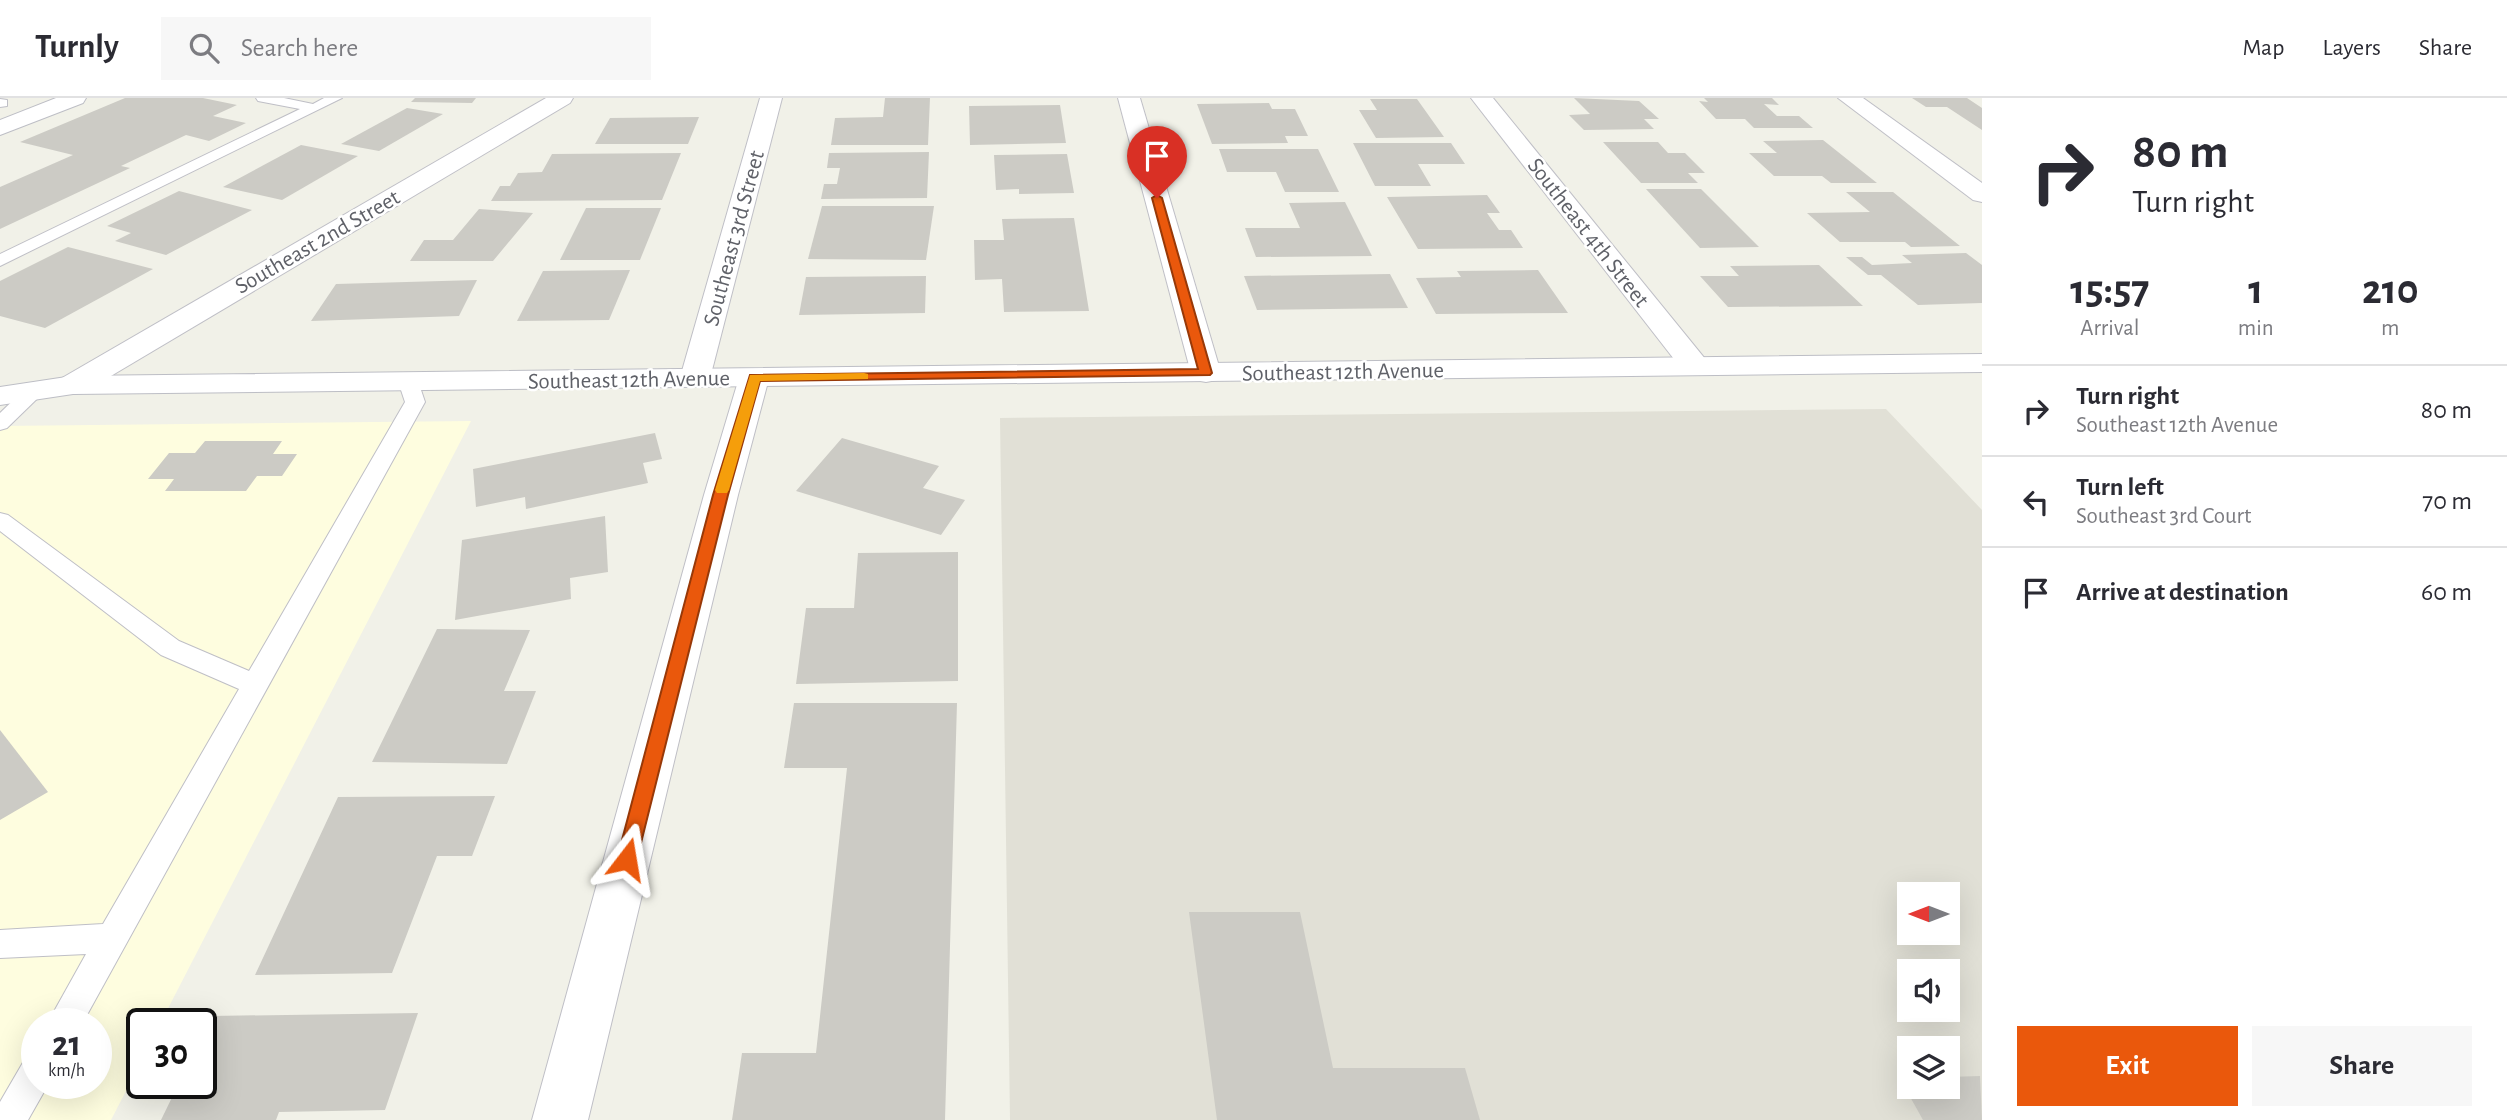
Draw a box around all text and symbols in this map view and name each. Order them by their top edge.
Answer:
search box [161,17,651,80]
icon: search [185,29,223,67]
text: Turnly [35,31,119,64]
text: Search here [241,35,358,61]
text: Map [2242,36,2284,60]
text: Layers [2322,36,2381,60]
text: Share [2419,36,2472,60]
pin [1127,126,1187,198]
icon: right [2017,126,2108,217]
text: 80 m [2132,128,2229,177]
icon: arrive [1138,137,1176,175]
street label: Southeast 3rd Street [700,148,769,328]
street label: Southeast 4th Street [1523,154,1653,312]
street label: Southeast 2nd Street [232,186,405,299]
text: Turn right [2132,186,2254,218]
text: 15:57 [2070,269,2149,311]
text: 1 [2248,269,2263,311]
text: 210 [2362,269,2419,311]
text: Arrival [2080,317,2139,340]
text: min [2238,317,2274,340]
text: m [2381,317,2400,340]
street label: Southeast 12th Avenue [1242,359,1444,386]
street label: Southeast 12th Avenue [528,367,730,394]
text: Turn right [2076,383,2179,409]
icon: right [2017,392,2055,430]
text: 80 m [2421,397,2472,423]
text: Southeast 12th Avenue [2076,414,2278,437]
text: Turn left [2076,474,2164,500]
icon: left [2017,483,2055,521]
text: 70 m [2422,488,2472,514]
text: Southeast 3rd Court [2076,505,2251,528]
icon: arrive [2017,574,2055,612]
text: Arrive at destination [2076,579,2289,605]
text: 60 m [2421,579,2472,605]
position arrow [590,822,664,896]
north arrow [1897,882,1960,945]
map controls [1897,882,1960,1099]
button: sound [1897,959,1960,1022]
speed limit sign: 30 [126,1008,217,1099]
button: Exit [2017,1026,2238,1106]
button: Share [2252,1026,2472,1106]
text: 21 [52,1027,81,1062]
button: layers [1897,1036,1960,1099]
text: km/h [48,1062,85,1080]

